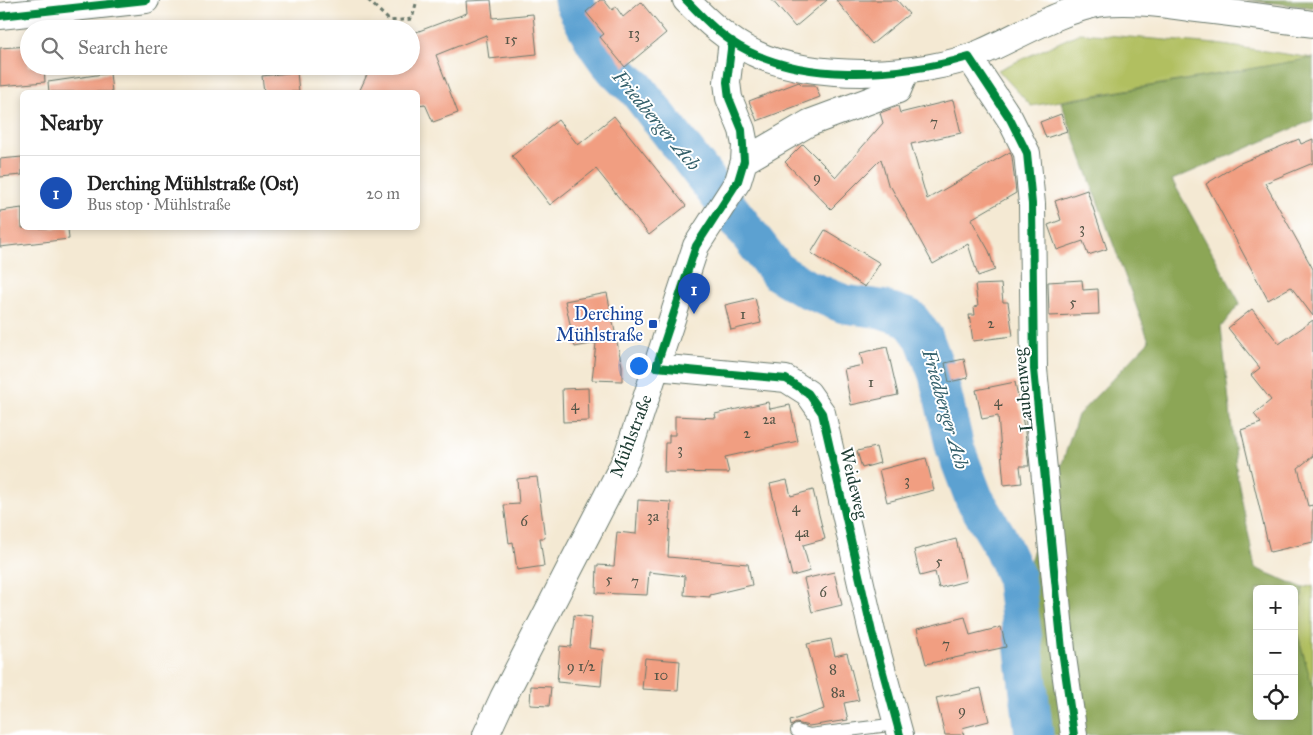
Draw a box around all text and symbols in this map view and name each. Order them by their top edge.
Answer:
search box [20,20,420,75]
house number: 13 [628,24,640,42]
house number: 15 [505,30,517,48]
icon: search [38,34,66,62]
text: Search here [78,36,168,59]
water label: Friedberger Ach [607,65,705,175]
text: Nearby [40,110,103,136]
house number: 7 [930,113,938,131]
house number: 9 [813,168,821,186]
text: Derching Mühlstraße (Ost) [87,172,299,195]
text: 1 [53,184,59,203]
text: 20 m [366,184,400,203]
text: Bus stop · Mühlstraße [87,195,231,214]
house number: 3 [1079,219,1085,237]
pin: 1 [678,273,710,314]
house number: 5 [1070,293,1077,311]
place label: Derching Mühlstraße [556,303,644,346]
house number: 1 [740,305,746,323]
house number: 2 [987,314,995,332]
marker: Derching Mühlstraße [647,318,659,330]
water label: Friedberger Ach [917,345,974,472]
street label: Laubenweg [1008,347,1039,433]
your location [626,353,652,379]
house number: 1 [868,373,874,391]
street label: Mühlstraße [605,391,657,481]
house number: 4 [994,392,1003,410]
house number: 4 [571,396,580,414]
house number: 2a [762,410,777,428]
house number: 2 [743,424,751,442]
house number: 3 [677,440,683,458]
street label: Weideweg [834,445,873,522]
house number: 3 [904,471,910,489]
house number: 4 [792,498,801,516]
house number: 3a [647,507,660,525]
house number: 6 [520,512,529,530]
house number: 4a [795,523,810,541]
house number: 5 [936,552,943,570]
house number: 5 [606,570,613,588]
house number: 7 [631,572,639,590]
house number: 6 [819,583,828,601]
map controls [1253,585,1298,720]
button: + [1253,585,1298,630]
button: − [1253,630,1298,675]
house number: 7 [942,635,950,653]
house number: 9 1/2 [567,657,596,675]
house number: 8 [829,660,837,678]
house number: 10 [654,666,668,684]
button: locate [1253,675,1298,720]
house number: 8a [831,683,846,701]
house number: 9 [958,701,966,719]

